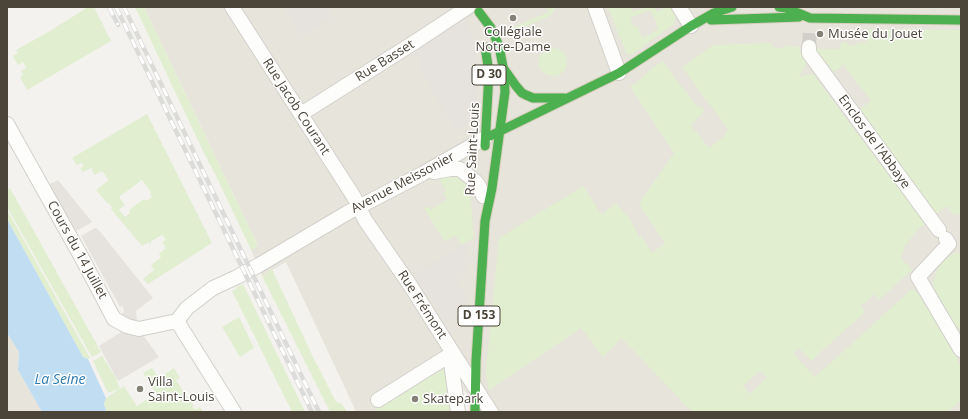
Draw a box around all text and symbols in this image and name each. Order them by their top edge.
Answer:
marker: Collégiale Notre-Dame [508,13,518,23]
place label: Collégiale Notre-Dame [475,24,551,55]
place label: Musée du Jouet [828,26,922,42]
marker: Musée du Jouet [815,29,825,39]
street label: Rue Basset [353,37,417,85]
street label: Rue Jacob Courant [259,56,333,158]
road number: D 30 [472,65,506,85]
street label: Enclos de l'Abbaye [835,92,913,192]
street label: Rue Saint-Louis [463,102,483,196]
street label: Avenue Meissonier [349,149,457,217]
street label: Cours du 14 Juillet [44,198,110,302]
street label: Rue Frémont [394,268,450,342]
road number: D 153 [458,306,500,326]
water label: La Seine [35,372,85,388]
place label: Villa Saint-Louis [148,374,214,405]
marker: Villa Saint-Louis [135,384,145,394]
place label: Skatepark [423,391,483,407]
marker: Skatepark [410,394,420,404]

